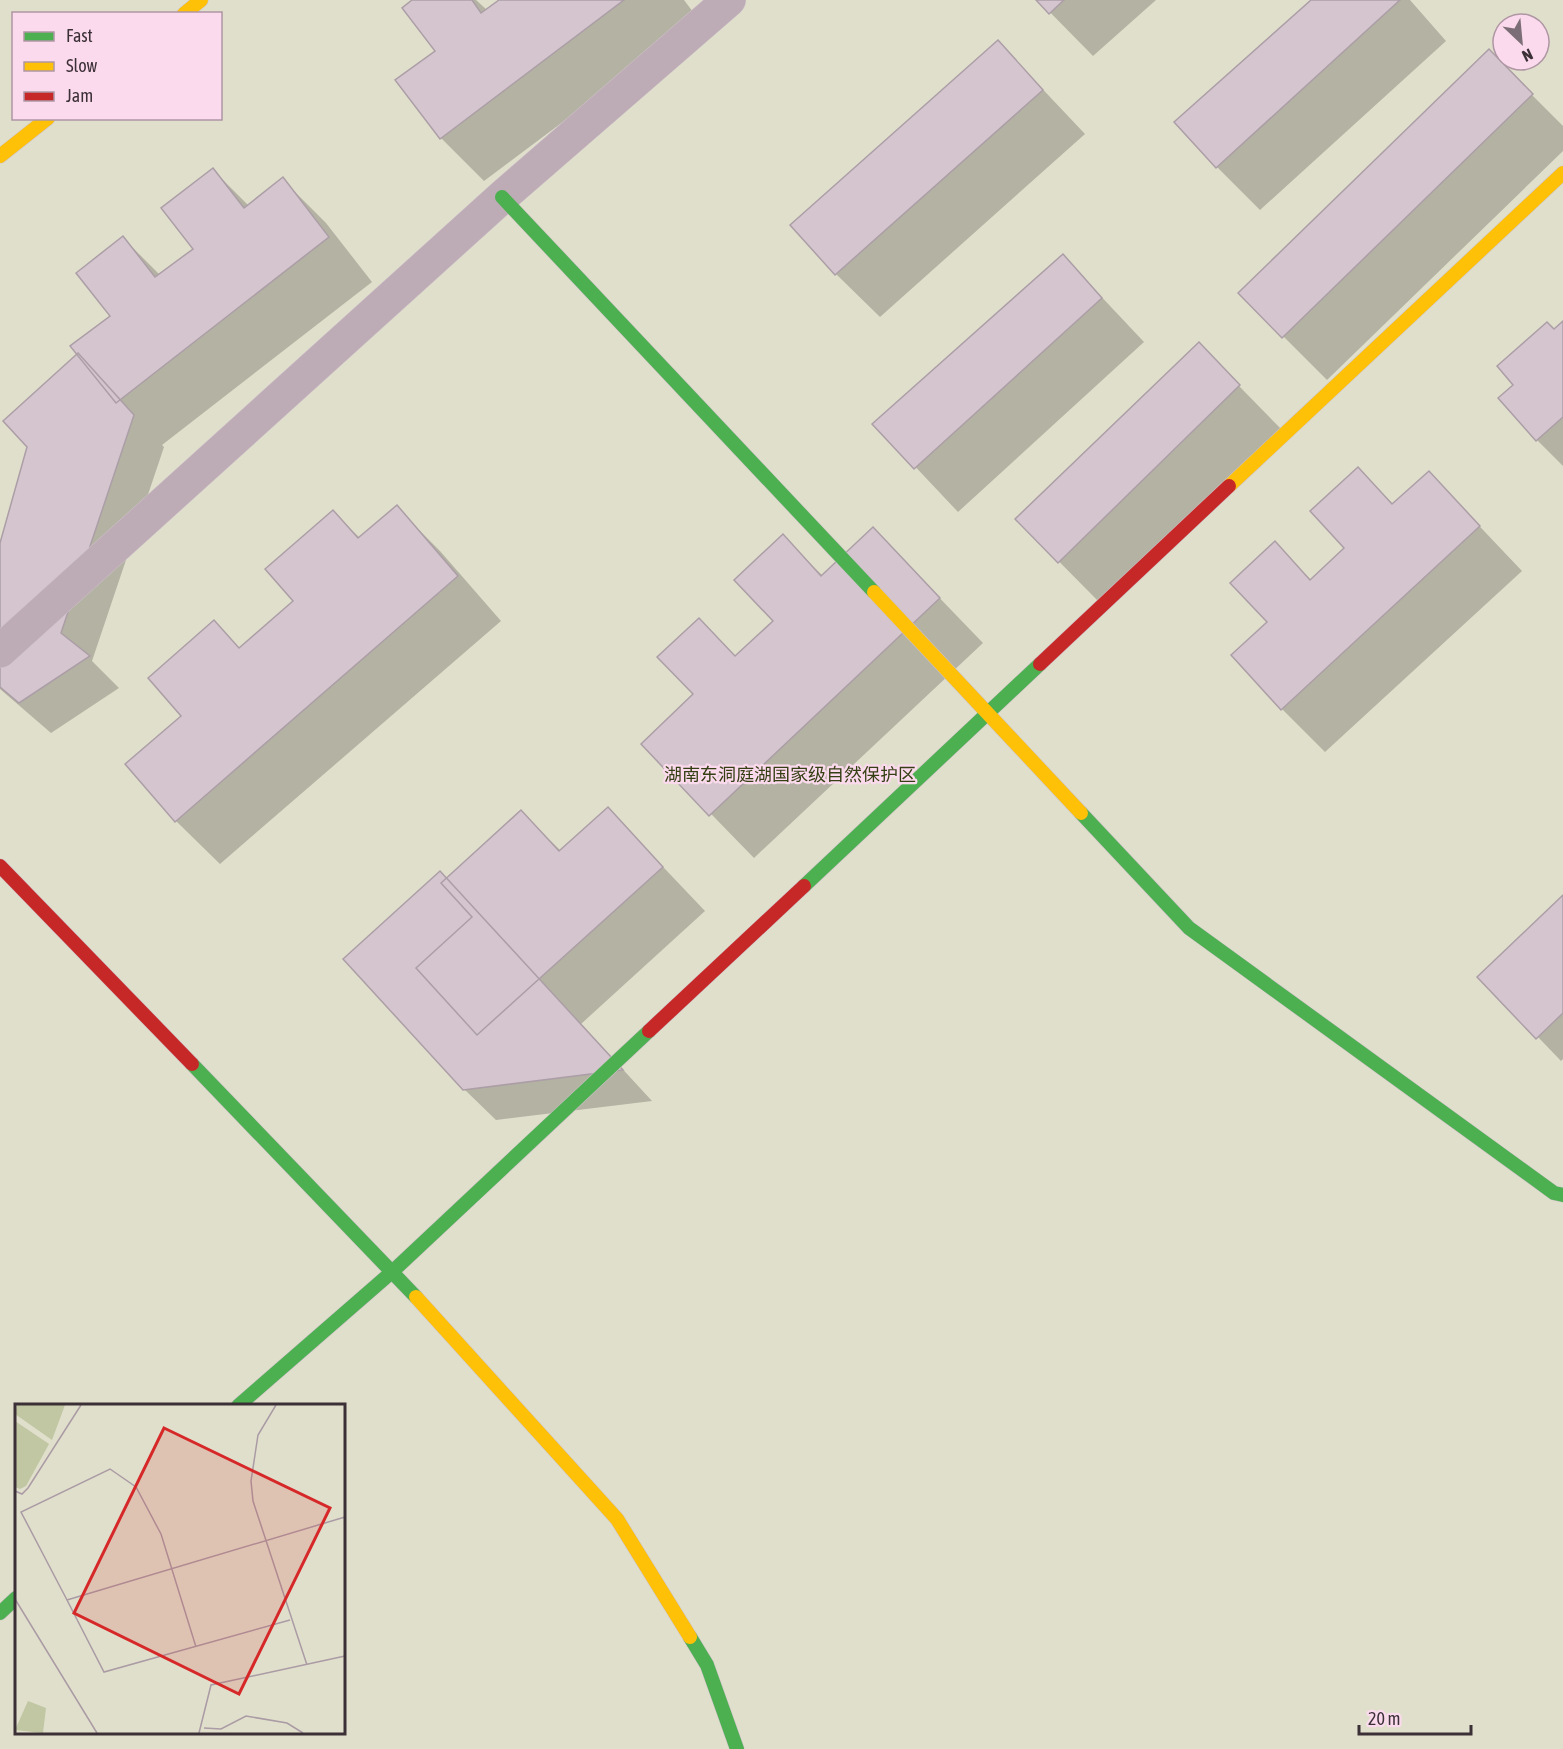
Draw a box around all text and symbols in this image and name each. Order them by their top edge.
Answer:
legend [12,12,222,120]
north arrow [1491,12,1551,72]
text: Fast [66,25,93,46]
text: N [1519,45,1536,66]
text: Slow [66,55,97,76]
text: Jam [66,85,93,106]
park label: 湖南东洞庭湖国家级自然保护区 [664,764,916,785]
inset map [15,1404,345,1734]
scale bar [1359,1698,1472,1736]
text: 20 m [1368,1708,1400,1729]

